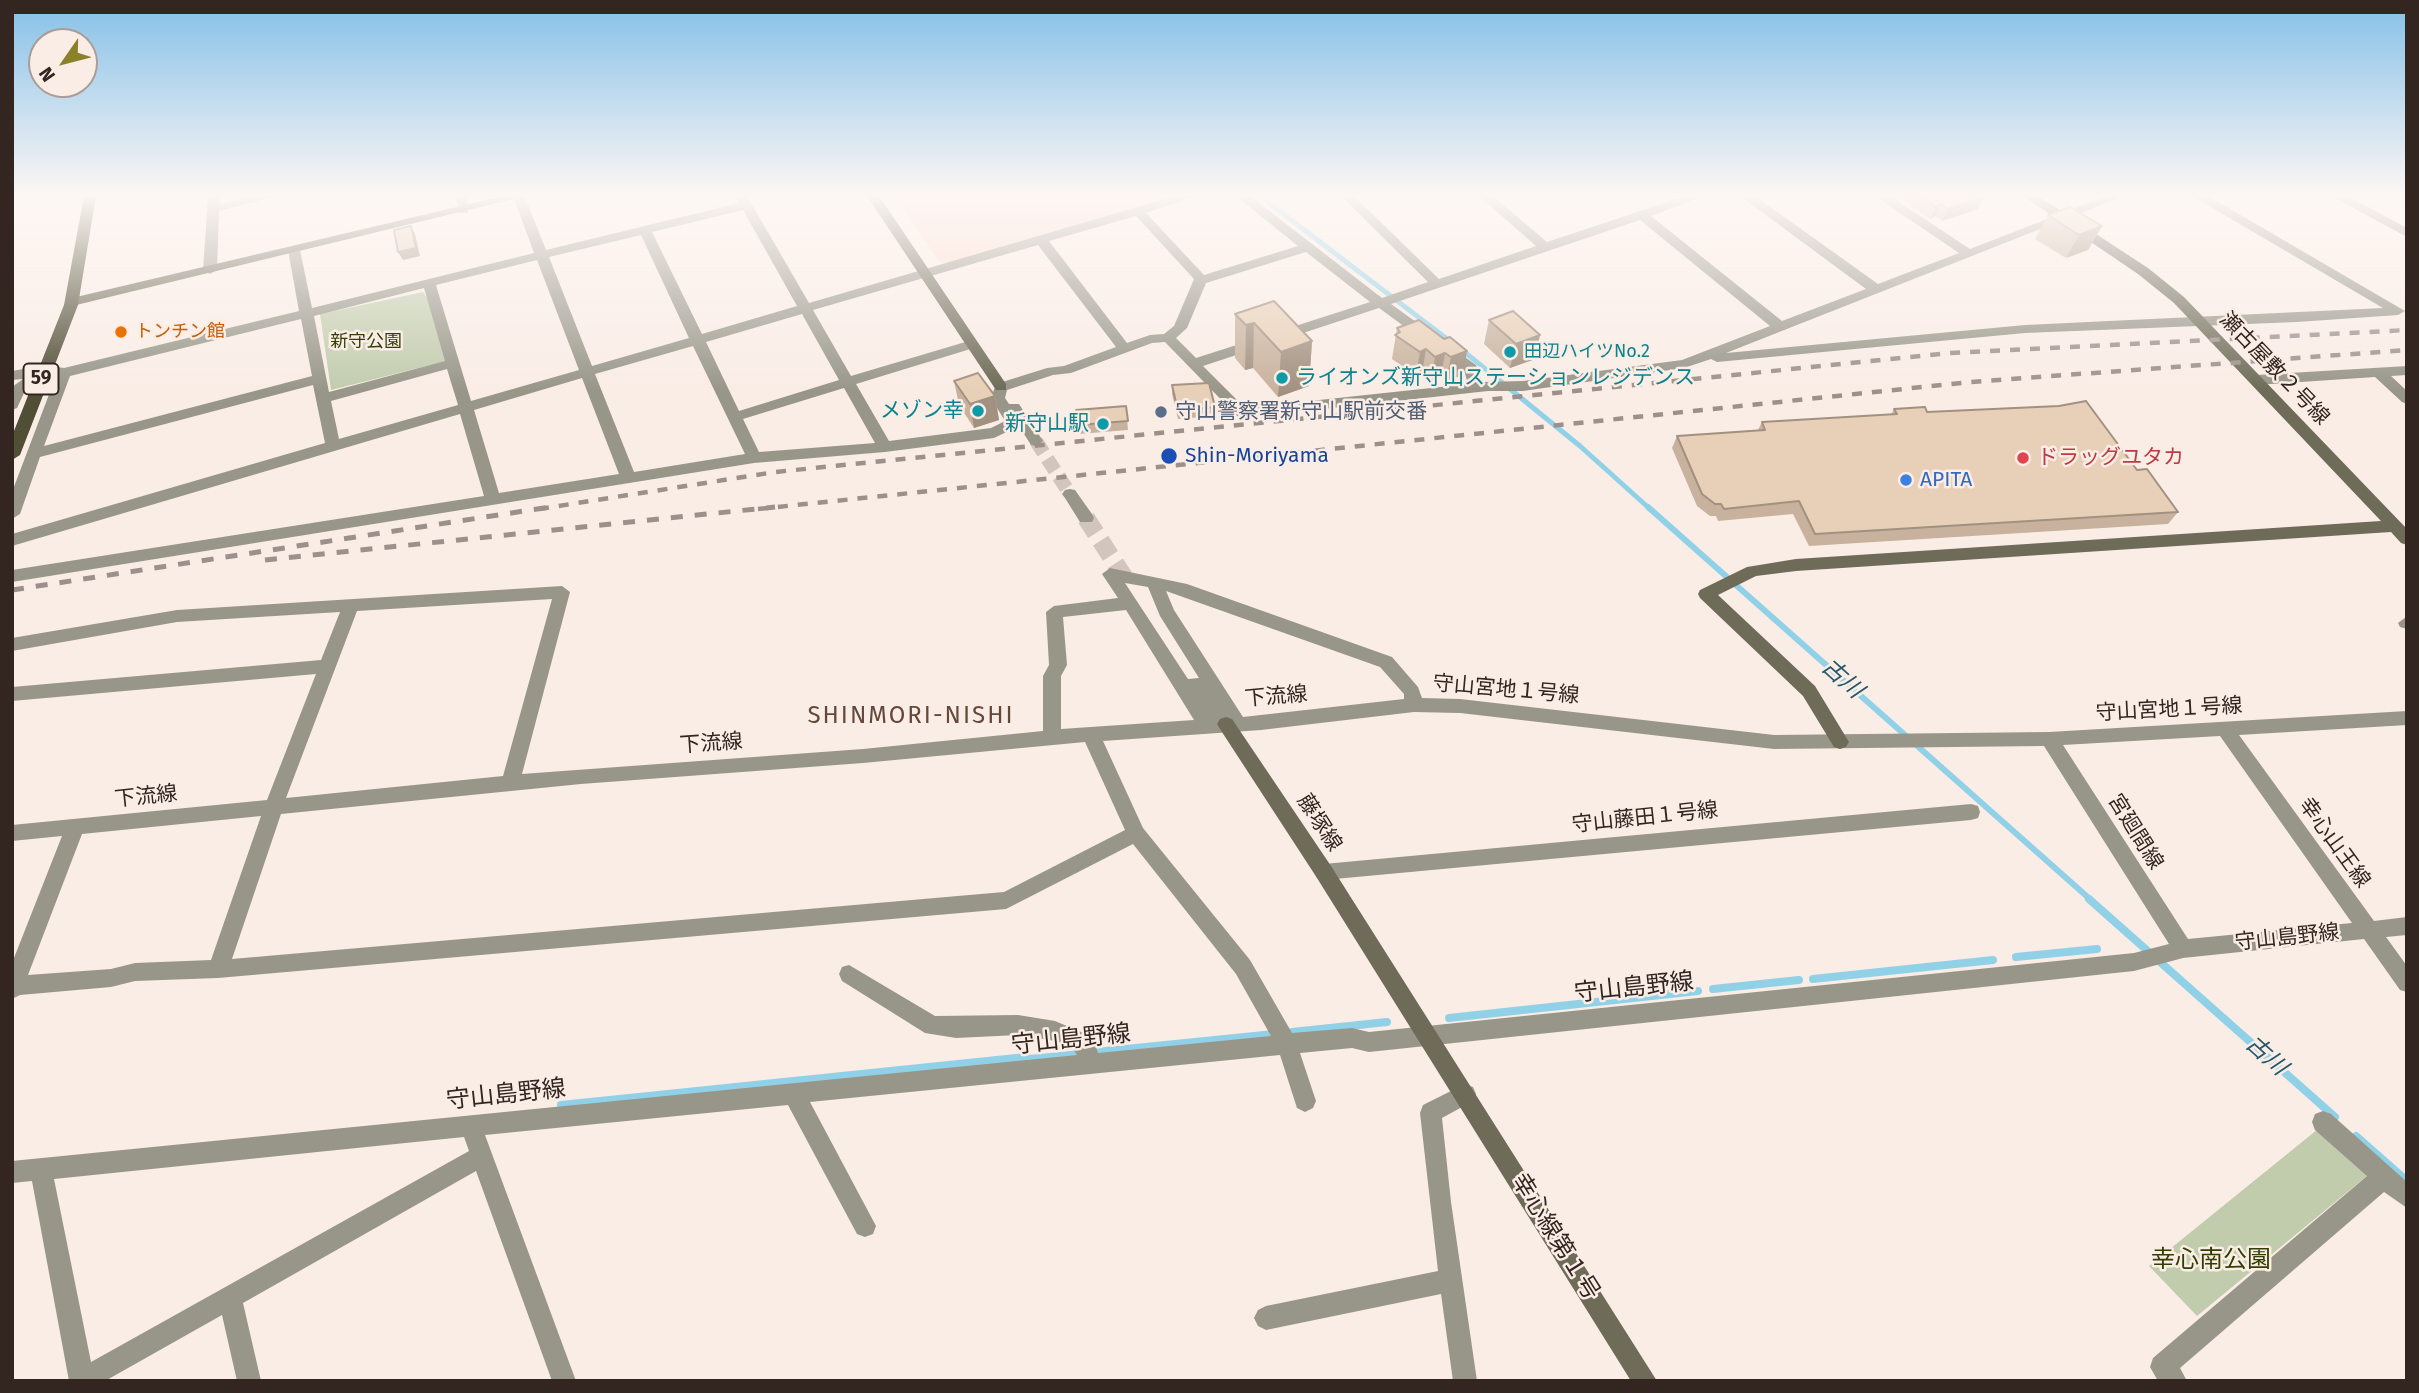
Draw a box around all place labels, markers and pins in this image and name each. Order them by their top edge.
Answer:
place label: トンチン館 [135,321,225,343]
marker: トンチン館 [113,324,129,340]
place label: 田辺ハイツNo.2 [1524,341,1650,363]
marker: 田辺ハイツNo.2 [1502,344,1518,360]
place label: ライオンズ新守山ステーションレジデンス [1296,365,1695,391]
marker: ライオンズ新守山ステーションレジデンス [1274,370,1290,386]
place label: メゾン幸 [880,398,964,424]
place label: 守山警察署新守山駅前交番 [1175,399,1427,425]
marker: メゾン幸 [970,403,986,419]
marker: 守山警察署新守山駅前交番 [1153,404,1169,420]
place label: 新守山駅 [1005,411,1089,437]
marker: 新守山駅 [1095,416,1111,432]
place label: Shin-Moriyama [1185,443,1329,469]
place label: ドラッグユタカ [2037,445,2184,471]
marker: Shin-Moriyama [1159,446,1179,466]
marker: ドラッグユタカ [2015,450,2031,466]
place label: APITA [1920,467,1972,493]
marker: APITA [1898,472,1914,488]

